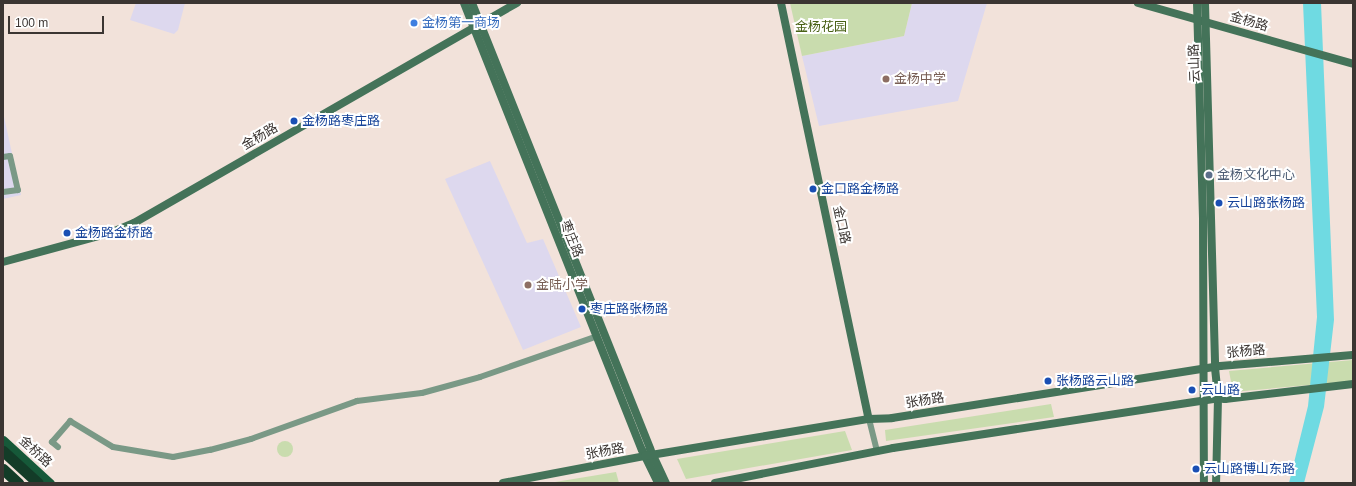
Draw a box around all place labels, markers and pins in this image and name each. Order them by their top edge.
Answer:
place label: 金杨第一商场 [422,15,500,31]
marker: 金杨第一商场 [409,18,419,28]
place label: 金杨中学 [894,71,946,87]
marker: 金杨中学 [881,74,891,84]
place label: 金杨路枣庄路 [302,113,380,129]
marker: 金杨路枣庄路 [289,116,299,126]
place label: 金杨文化中心 [1217,167,1295,183]
marker: 金杨文化中心 [1204,170,1214,180]
place label: 金口路金杨路 [821,181,899,197]
marker: 金口路金杨路 [808,184,818,194]
place label: 云山路张杨路 [1227,195,1305,211]
marker: 云山路张杨路 [1214,198,1224,208]
place label: 金杨路金桥路 [75,225,153,241]
marker: 金杨路金桥路 [62,228,72,238]
place label: 金陆小学 [536,277,588,293]
marker: 金陆小学 [523,280,533,290]
place label: 枣庄路张杨路 [590,301,668,317]
marker: 枣庄路张杨路 [577,304,587,314]
place label: 张杨路云山路 [1056,373,1134,389]
marker: 张杨路云山路 [1043,376,1053,386]
place label: 云山路 [1201,382,1240,398]
marker: 云山路 [1186,384,1198,396]
place label: 云山路博山东路 [1204,461,1295,477]
marker: 云山路博山东路 [1191,464,1201,474]

